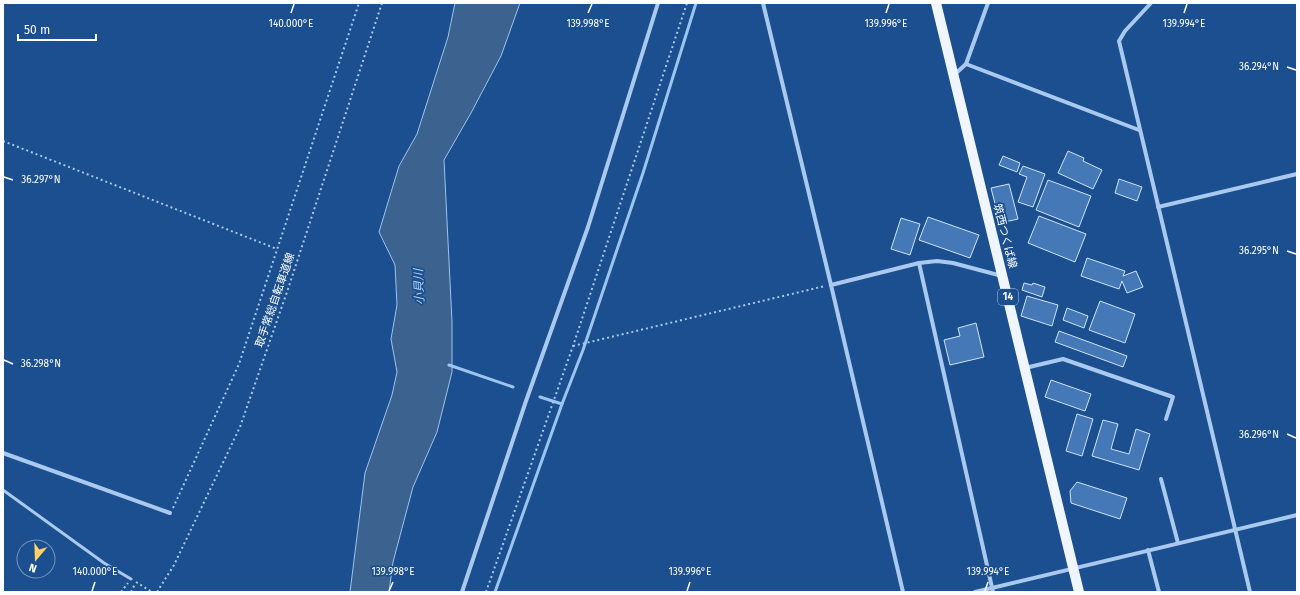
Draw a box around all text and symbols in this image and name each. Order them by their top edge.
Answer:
scale bar [18,16,96,42]
text: 140.000°E [269,18,313,30]
text: 139.998°E [566,18,610,30]
text: 139.996°E [865,18,907,30]
text: 139.994°E [1163,18,1205,30]
text: 50 m [24,23,50,37]
text: 36.294°N [1239,61,1279,73]
text: 36.297°N [21,174,61,186]
street label: 筑西つくば線 [991,202,1019,270]
text: 36.295°N [1239,245,1279,257]
street label: 取手常総自転車道線 [253,251,297,349]
water label: 小貝川 [411,267,427,305]
road number: 14 [998,289,1018,305]
text: 36.298°N [21,358,61,370]
text: 36.296°N [1239,429,1279,441]
north arrow [16,539,56,579]
text: N [27,561,38,575]
text: 140.000°E [73,566,117,578]
text: 139.998°E [371,566,415,578]
text: 139.996°E [669,566,711,578]
text: 139.994°E [967,566,1009,578]

